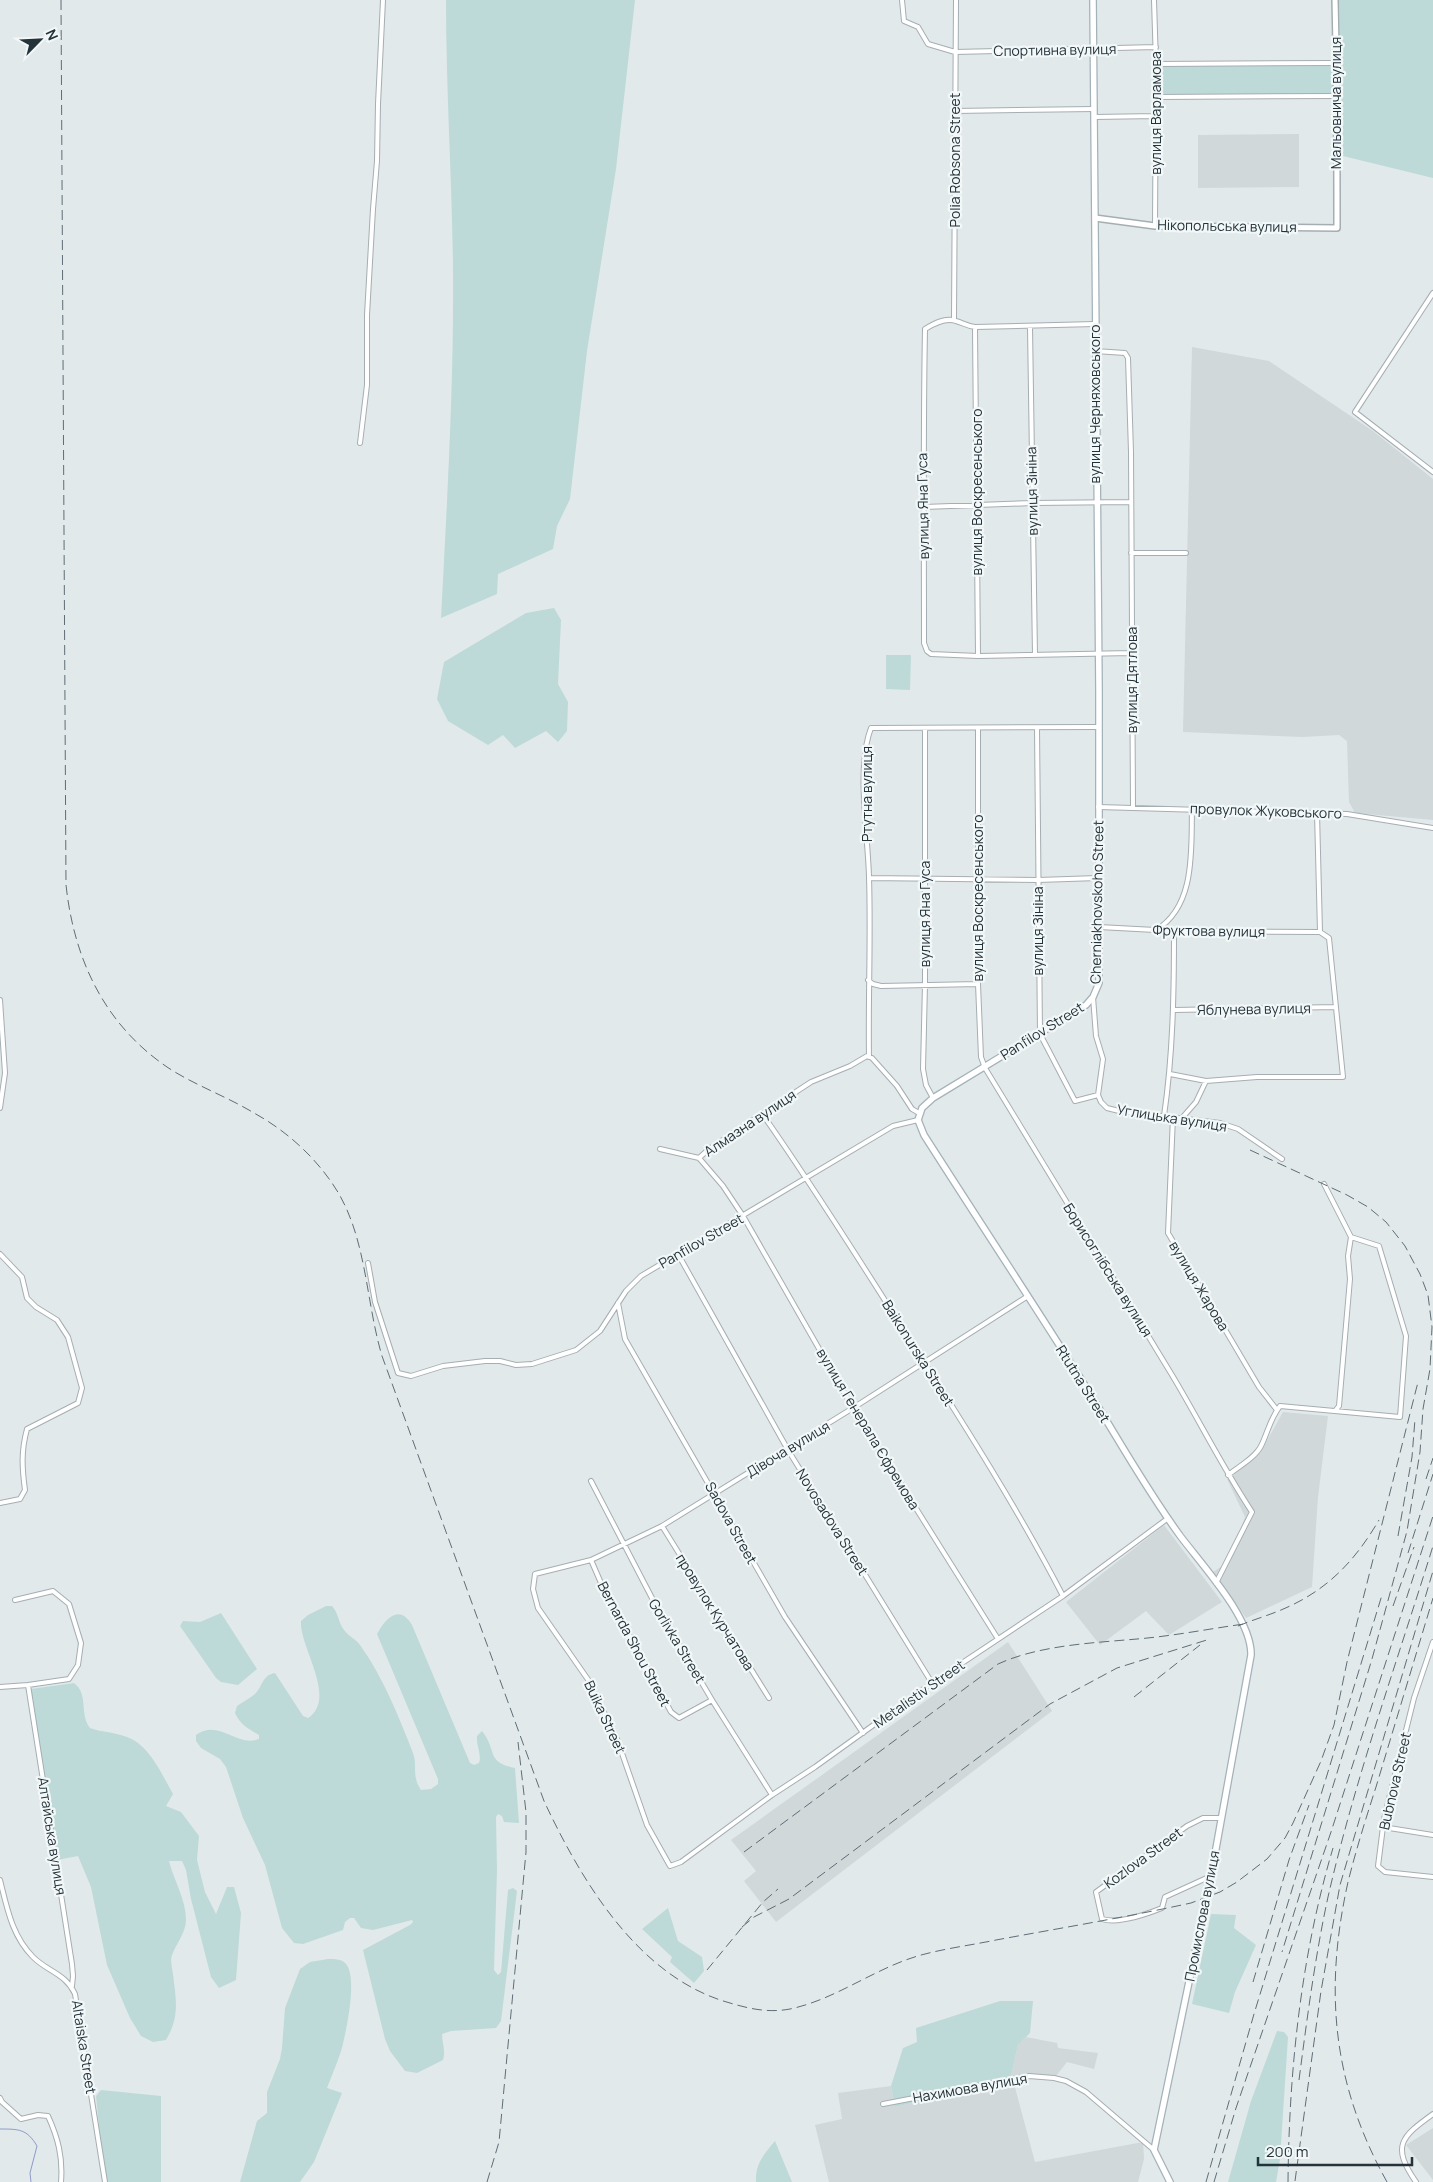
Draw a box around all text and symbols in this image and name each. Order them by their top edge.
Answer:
north arrow [15,15,65,65]
text: N [42,26,63,43]
street label: Мальовнича вулиця [1326,37,1345,169]
street label: Спортивна вулиця [993,39,1117,60]
street label: вулиця Варламова [1146,51,1165,175]
street label: Polia Robsona Street [945,92,964,227]
street label: Нікопольська вулиця [1157,215,1297,236]
street label: вулиця Черняховського [1085,324,1104,484]
street label: вулиця Воскресенського [967,408,986,576]
street label: вулиця Зініна [1021,446,1042,536]
street label: вулиця Яна Гуса [912,453,933,559]
street label: вулиця Дятлова [1122,627,1141,733]
street label: Ртутна вулиця [857,746,876,842]
street label: провулок Жуковського [1190,798,1342,823]
street label: вулиця Воскресенського [968,814,987,982]
street label: Cherniakhovskoho Street [1086,819,1107,984]
street label: вулиця Яна Гуса [915,861,934,967]
street label: вулиця Зініна [1028,886,1047,976]
street label: Фруктова вулиця [1153,920,1265,941]
street label: Panfilov Street [996,997,1087,1064]
street label: Яблунева вулиця [1197,998,1311,1019]
street label: Алмазна вулиця [700,1085,800,1160]
street label: Углицька вулиця [1116,1099,1228,1136]
street label: Борисоглібська вулиця [1059,1199,1157,1340]
street label: Panfilov Street [655,1208,747,1273]
street label: вулиця Жарова [1165,1237,1234,1334]
street label: Baikonurska Street [878,1296,959,1410]
street label: Rtutna Street [1052,1341,1115,1427]
street label: вулиця Генерала Єфремова [813,1344,924,1513]
street label: Дівоча вулиця [742,1416,833,1481]
street label: Novosadova Street [792,1465,873,1579]
street label: Sadova Street [701,1478,762,1568]
street label: провулок Курчатова [672,1550,759,1674]
street label: Bernarda Shou Street [593,1578,676,1710]
street label: Gorlivka Street [645,1595,710,1687]
street label: Metalistiv Street [869,1655,968,1732]
street label: Buika Street [580,1677,631,1757]
street label: Bubnova Street [1374,1730,1415,1832]
street label: Алтайська вулиця [34,1776,71,1896]
street label: Kozlova Street [1100,1822,1186,1893]
street label: Промислова вулиця [1180,1849,1224,1983]
street label: Altaiska Street [68,1999,101,2096]
street label: Нахимова вулиця [911,2068,1029,2107]
scale bar [1258,2134,1412,2166]
text: 200 m [1266,2141,1309,2162]

